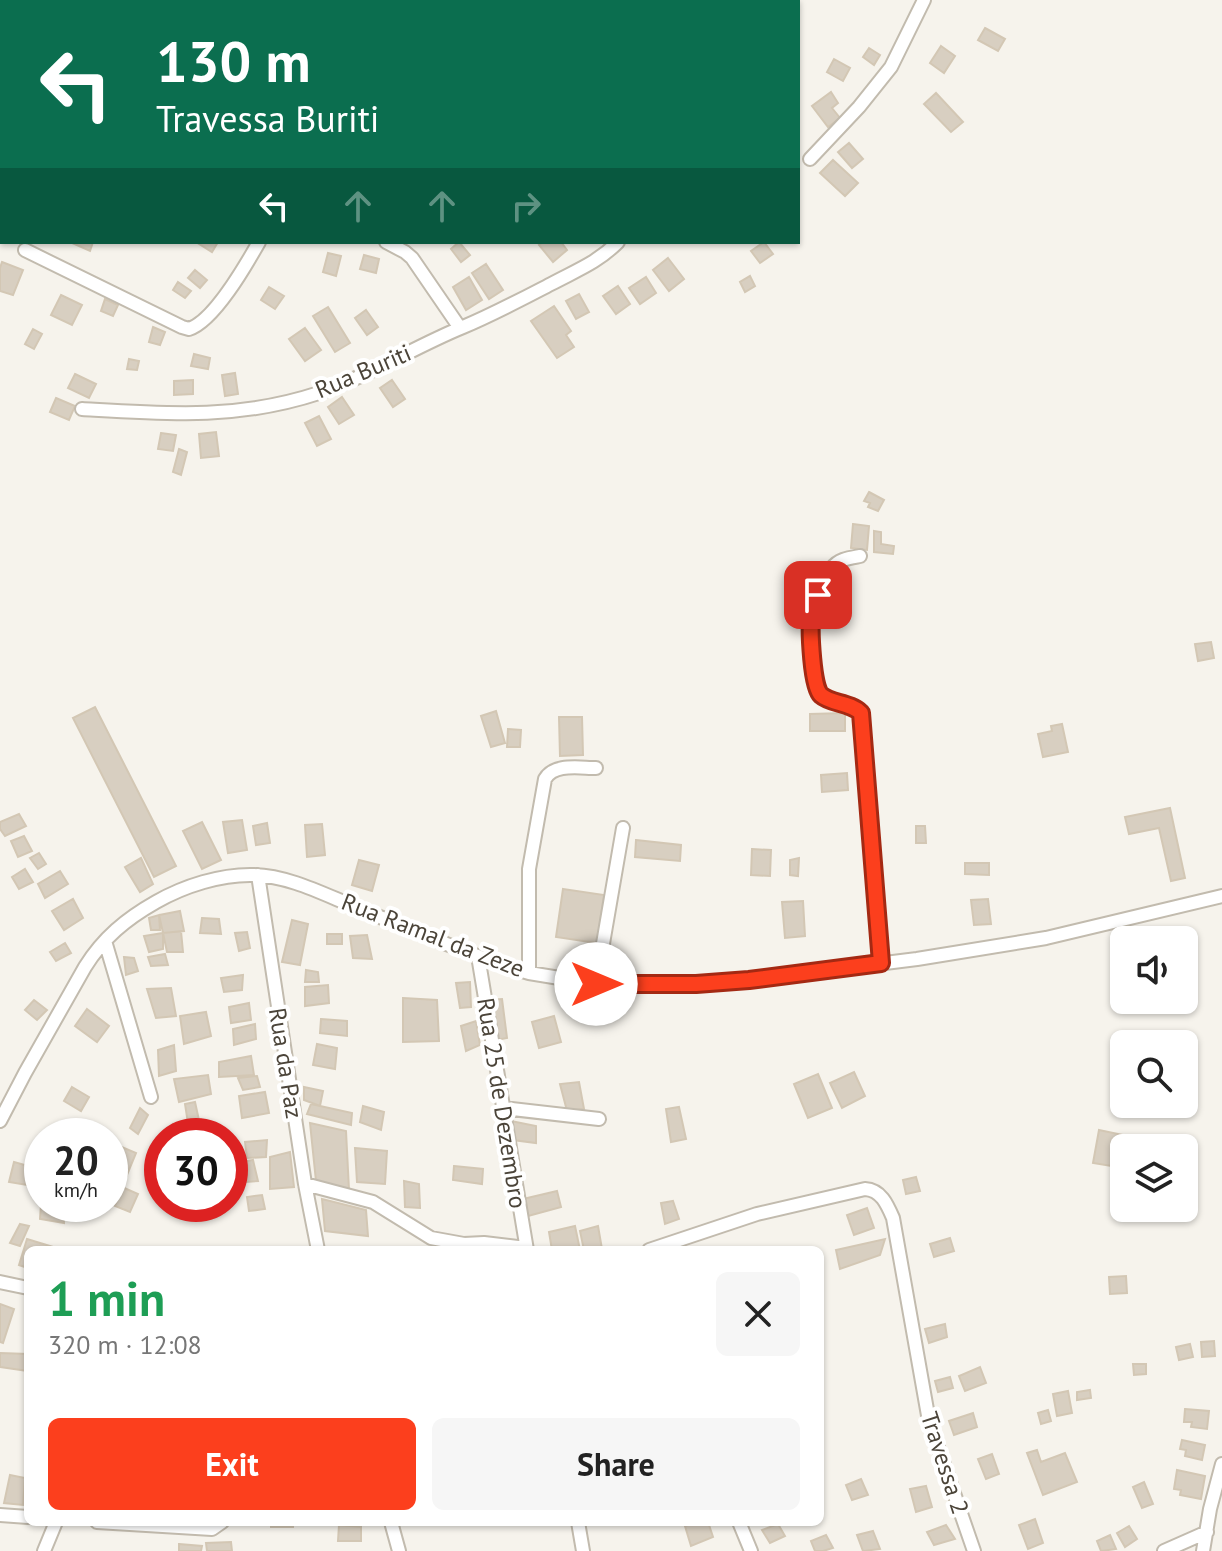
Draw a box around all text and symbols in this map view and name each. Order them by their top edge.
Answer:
text: 130 m [156,25,311,97]
icon: left [24,32,128,136]
text: Travessa Buriti [156,95,380,142]
icon: left [252,184,296,228]
icon: ahead [336,184,380,228]
icon: ahead [420,184,464,228]
icon: right [504,184,548,228]
street label: Rua Buriti [310,337,416,405]
pin [784,561,852,629]
icon: arrive [796,573,840,617]
street label: Rua Ramal da Zeze [337,886,529,984]
map controls [1110,926,1198,1222]
button: sound [1110,926,1198,1014]
position arrow [554,942,638,1026]
street label: Rua 25 de Dezembro [470,995,534,1211]
street label: Rua da Paz [262,1005,310,1121]
button: search [1110,1030,1198,1118]
speed limit sign: 30 [144,1118,248,1222]
text: 20 [53,1134,99,1186]
button: layers [1110,1134,1198,1222]
text: km/h [54,1177,98,1203]
text: 1 min [48,1267,165,1329]
button: close [716,1272,800,1356]
text: 320 m · 12:08 [48,1328,202,1361]
street label: Travessa 2 [914,1408,976,1518]
button: Exit [48,1418,416,1510]
button: Share [432,1418,800,1510]

